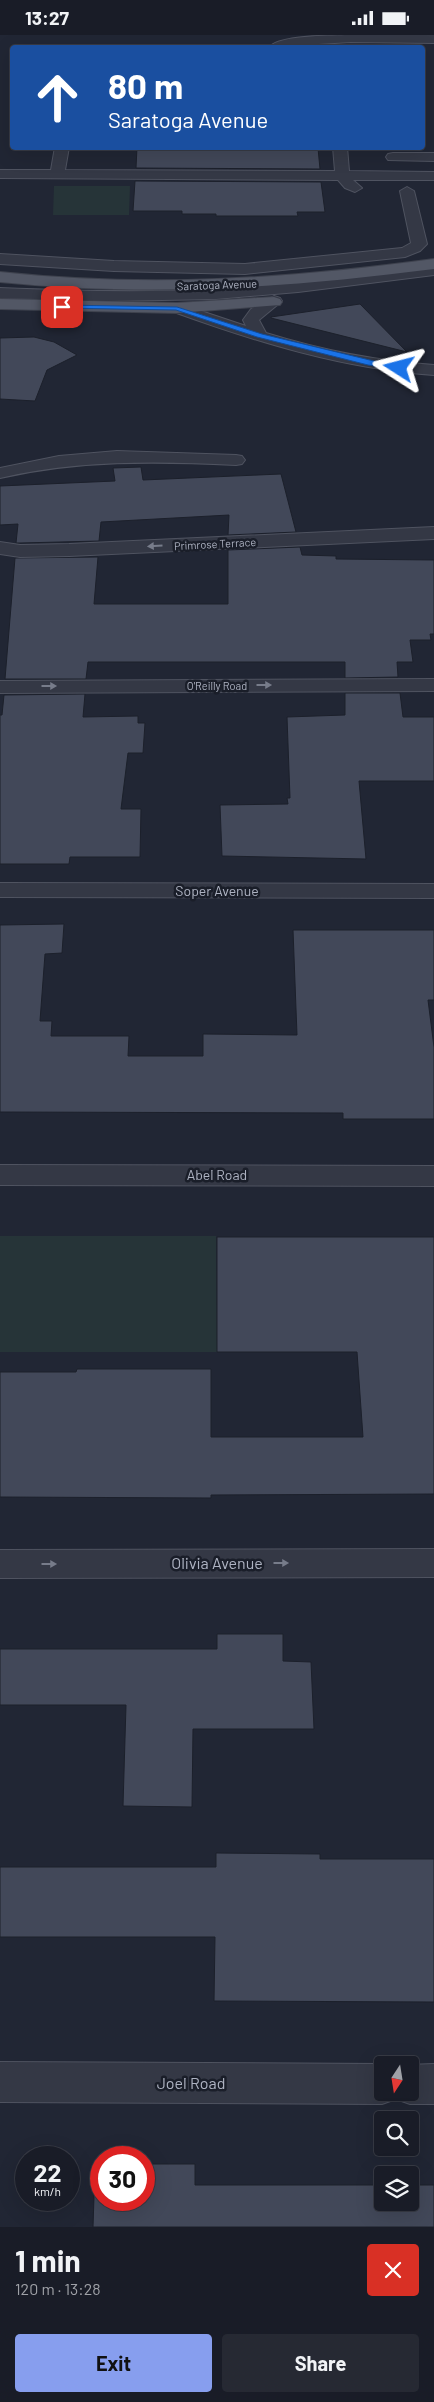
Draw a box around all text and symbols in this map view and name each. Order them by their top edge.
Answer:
text: 13:27 [25,6,69,29]
text: 80 m [108,64,183,106]
icon: ahead [25,65,90,130]
text: Saratoga Avenue [108,106,268,132]
street label: Saratoga Avenue [177,277,257,292]
pin [41,286,83,328]
icon: arrive [48,293,76,321]
position arrow [372,341,424,393]
street label: Primrose Terrace [174,535,257,552]
one-way arrow [147,543,163,551]
street label: O'Reilly Road [187,679,247,692]
one-way arrow [256,681,272,689]
one-way arrow [41,682,57,690]
street label: Soper Avenue [175,882,259,899]
street label: Abel Road [187,1166,247,1183]
street label: Olivia Avenue [171,1553,263,1572]
one-way arrow [273,1559,289,1567]
one-way arrow [41,1560,57,1568]
north arrow [374,2056,419,2101]
map controls [374,2056,419,2211]
street label: Joel Road [157,2073,225,2092]
button: search [374,2111,419,2156]
speed limit sign: 30 [90,2146,155,2211]
text: 22 [33,2157,62,2187]
button: layers [374,2166,419,2211]
text: km/h [34,2184,61,2198]
text: 1 min [15,2242,81,2278]
button: close [367,2244,419,2296]
text: 120 m · 13:28 [15,2279,101,2298]
button: Exit [15,2334,212,2392]
button: Share [222,2334,419,2392]

